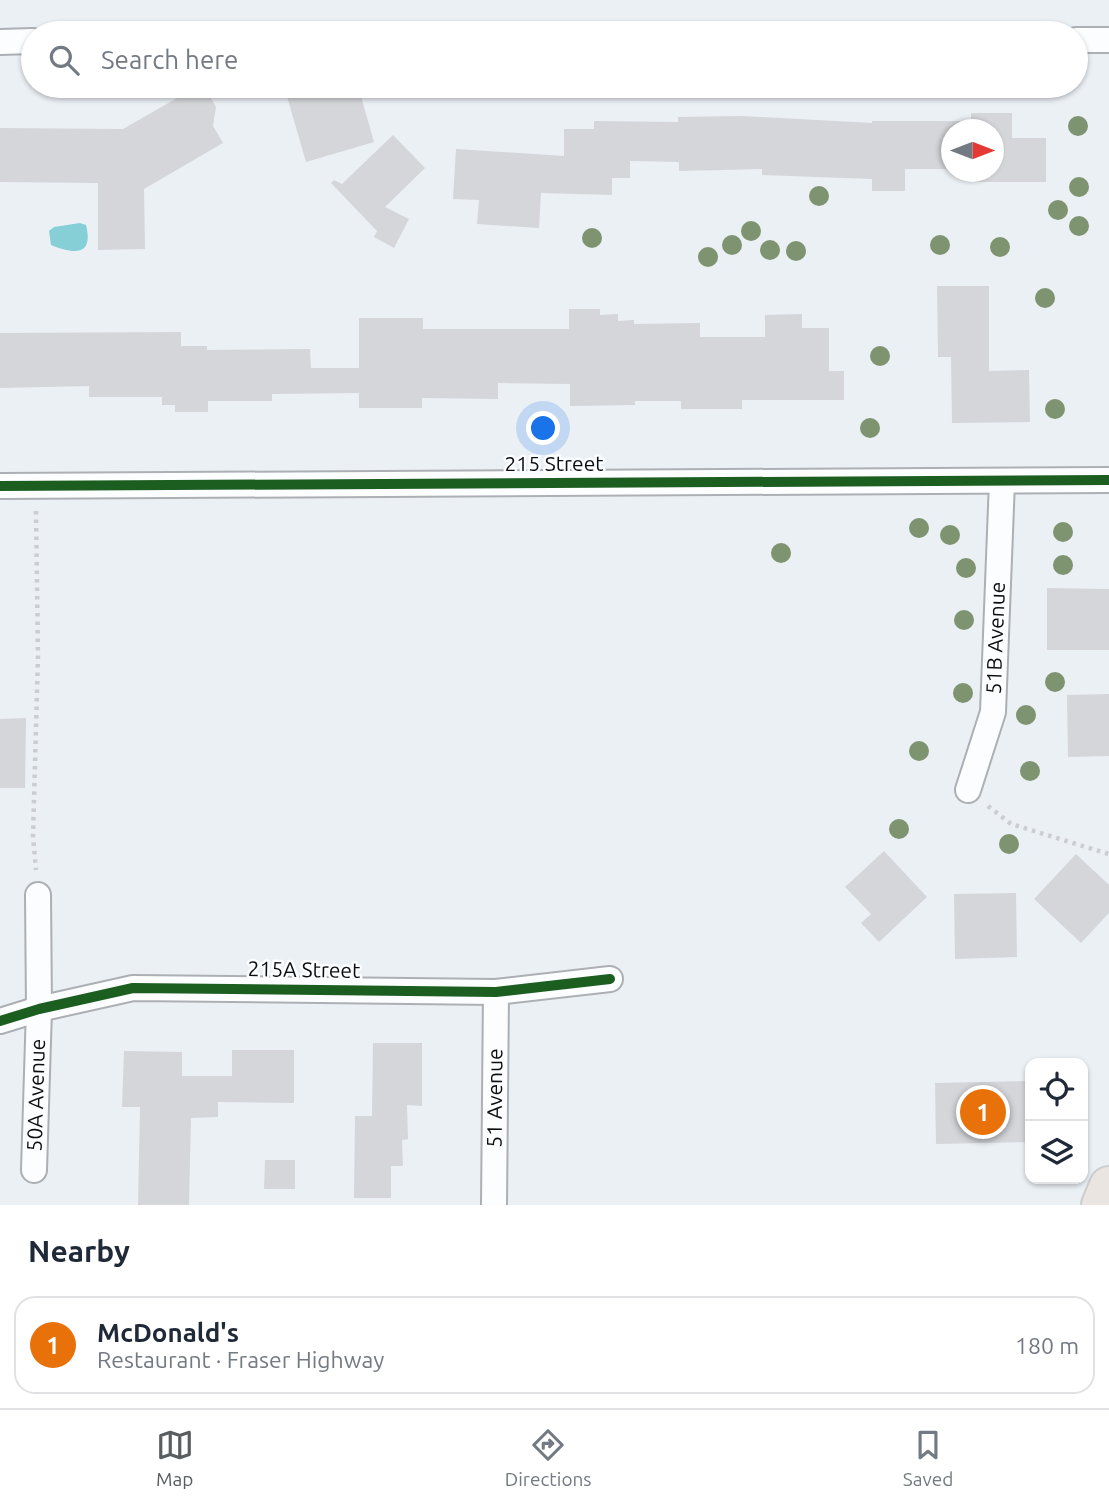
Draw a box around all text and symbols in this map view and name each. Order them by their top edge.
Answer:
search box [21,21,1088,98]
icon: search [45,41,83,79]
text: Search here [101,45,238,74]
north arrow [941,119,1004,182]
your location [526,411,560,445]
street label: 215 Street [505,451,603,475]
street label: 51B Avenue [981,581,1009,695]
street label: 215A Street [248,956,361,982]
street label: 50A Avenue [22,1038,49,1152]
street label: 51 Avenue [482,1048,506,1148]
map controls [1025,1058,1088,1184]
button: locate [1025,1058,1088,1121]
pin: 1 [960,1086,1006,1138]
button: layers [1025,1121,1088,1184]
text: Nearby [28,1234,130,1268]
text: McDonald's [97,1318,239,1347]
text: 1 [47,1333,59,1358]
text: 180 m [1015,1333,1079,1358]
text: Restaurant · Fraser Highway [97,1347,384,1372]
tab: Map [156,1426,194,1490]
tab: Directions [505,1426,592,1490]
tab: Saved [903,1426,953,1490]

